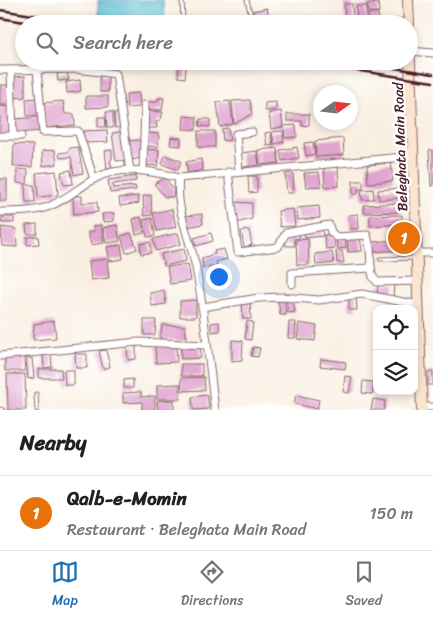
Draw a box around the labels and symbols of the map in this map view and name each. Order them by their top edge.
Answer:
street label: Beleghata Main Road [386,80,415,212]
north arrow [313,85,358,130]
pin: 1 [388,219,420,257]
your location [206,264,232,290]

